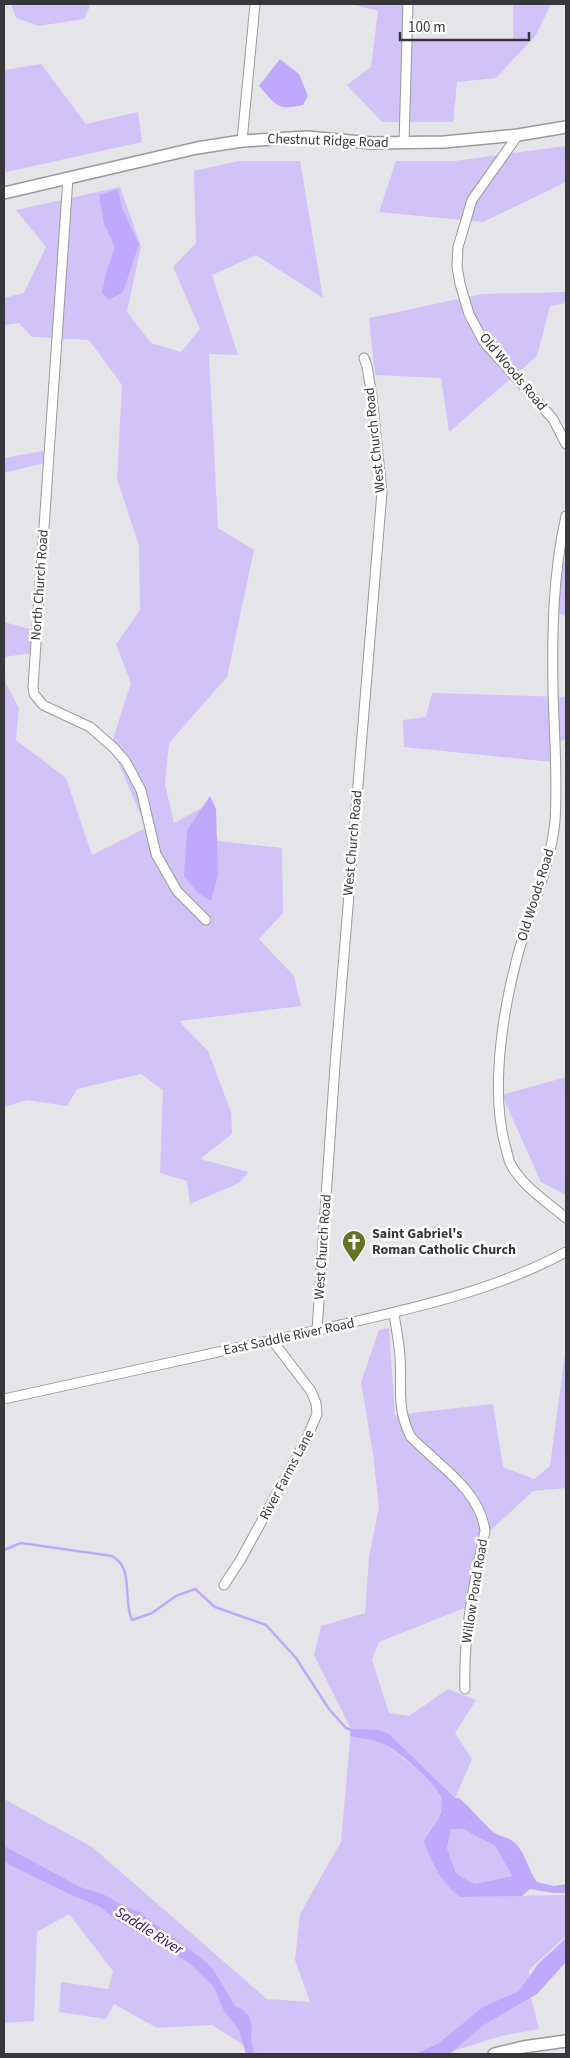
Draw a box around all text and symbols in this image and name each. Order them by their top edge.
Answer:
scale bar [400,10,529,42]
text: 100 m [408,17,446,38]
street label: Chestnut Ridge Road [267,129,389,153]
street label: Old Woods Road [474,329,552,415]
street label: West Church Road [360,386,390,494]
street label: North Church Road [26,529,54,641]
street label: West Church Road [338,789,368,897]
street label: Old Woods Road [512,846,560,944]
street label: West Church Road [309,1194,337,1300]
place label: Saint Gabriel's Roman Catholic Church [372,1224,516,1260]
church icon: Saint Gabriel's Roman Catholic Church [341,1229,367,1263]
street label: East Saddle River Road [222,1313,356,1361]
street label: River Farms Lane [255,1426,319,1524]
street label: Willow Pond Road [457,1537,493,1645]
water label: Saddle River [111,1902,188,1961]

